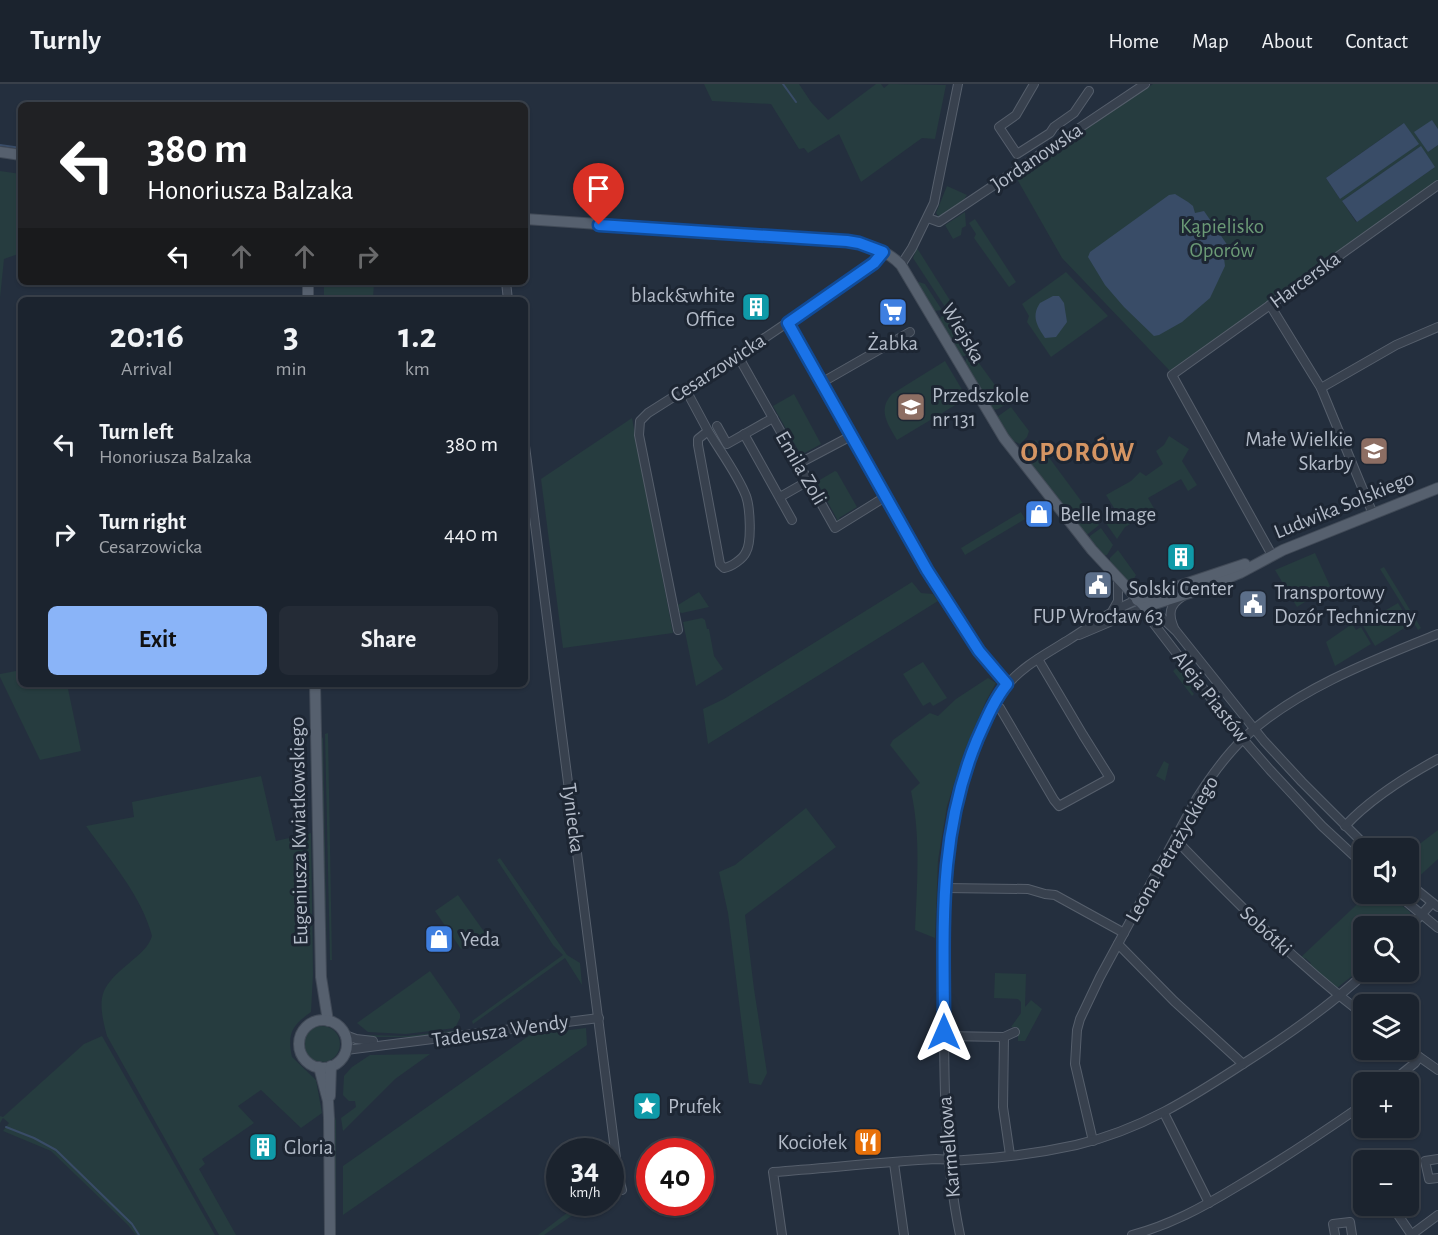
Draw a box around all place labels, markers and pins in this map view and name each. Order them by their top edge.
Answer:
pin [573,163,624,225]
place label: black&white Office [631,285,735,330]
building icon: black&white Office [740,291,772,323]
supermarket icon: Żabka [877,296,909,328]
place label: Żabka [868,332,919,354]
place label: Przedszkole nr 131 [932,385,1029,430]
school or university icon: Przedszkole nr 131 [895,391,927,423]
place label: Małe Wielkie Skarby [1245,429,1353,474]
school or university icon: Małe Wielkie Skarby [1358,435,1390,467]
shop icon: Belle Image [1023,498,1055,530]
place label: Belle Image [1060,504,1156,525]
building icon: Solski Center [1165,541,1197,573]
public building icon: FUP Wrocław 63 [1082,569,1114,601]
place label: Solski Center [1129,578,1234,599]
place label: Transportowy Dozór Techniczny [1274,582,1416,627]
public building icon: Transportowy Dozór Techniczny [1237,588,1269,620]
place label: FUP Wrocław 63 [1033,606,1163,627]
shop icon: Yeda [423,923,455,955]
place label: Yeda [460,929,500,950]
place icon: Prufek [631,1090,663,1122]
place label: Prufek [668,1096,722,1117]
restaurant icon: Kociołek [852,1126,884,1158]
building icon: Gloria [247,1131,279,1163]
place label: Kociołek [777,1132,847,1153]
place label: Gloria [284,1137,334,1158]

